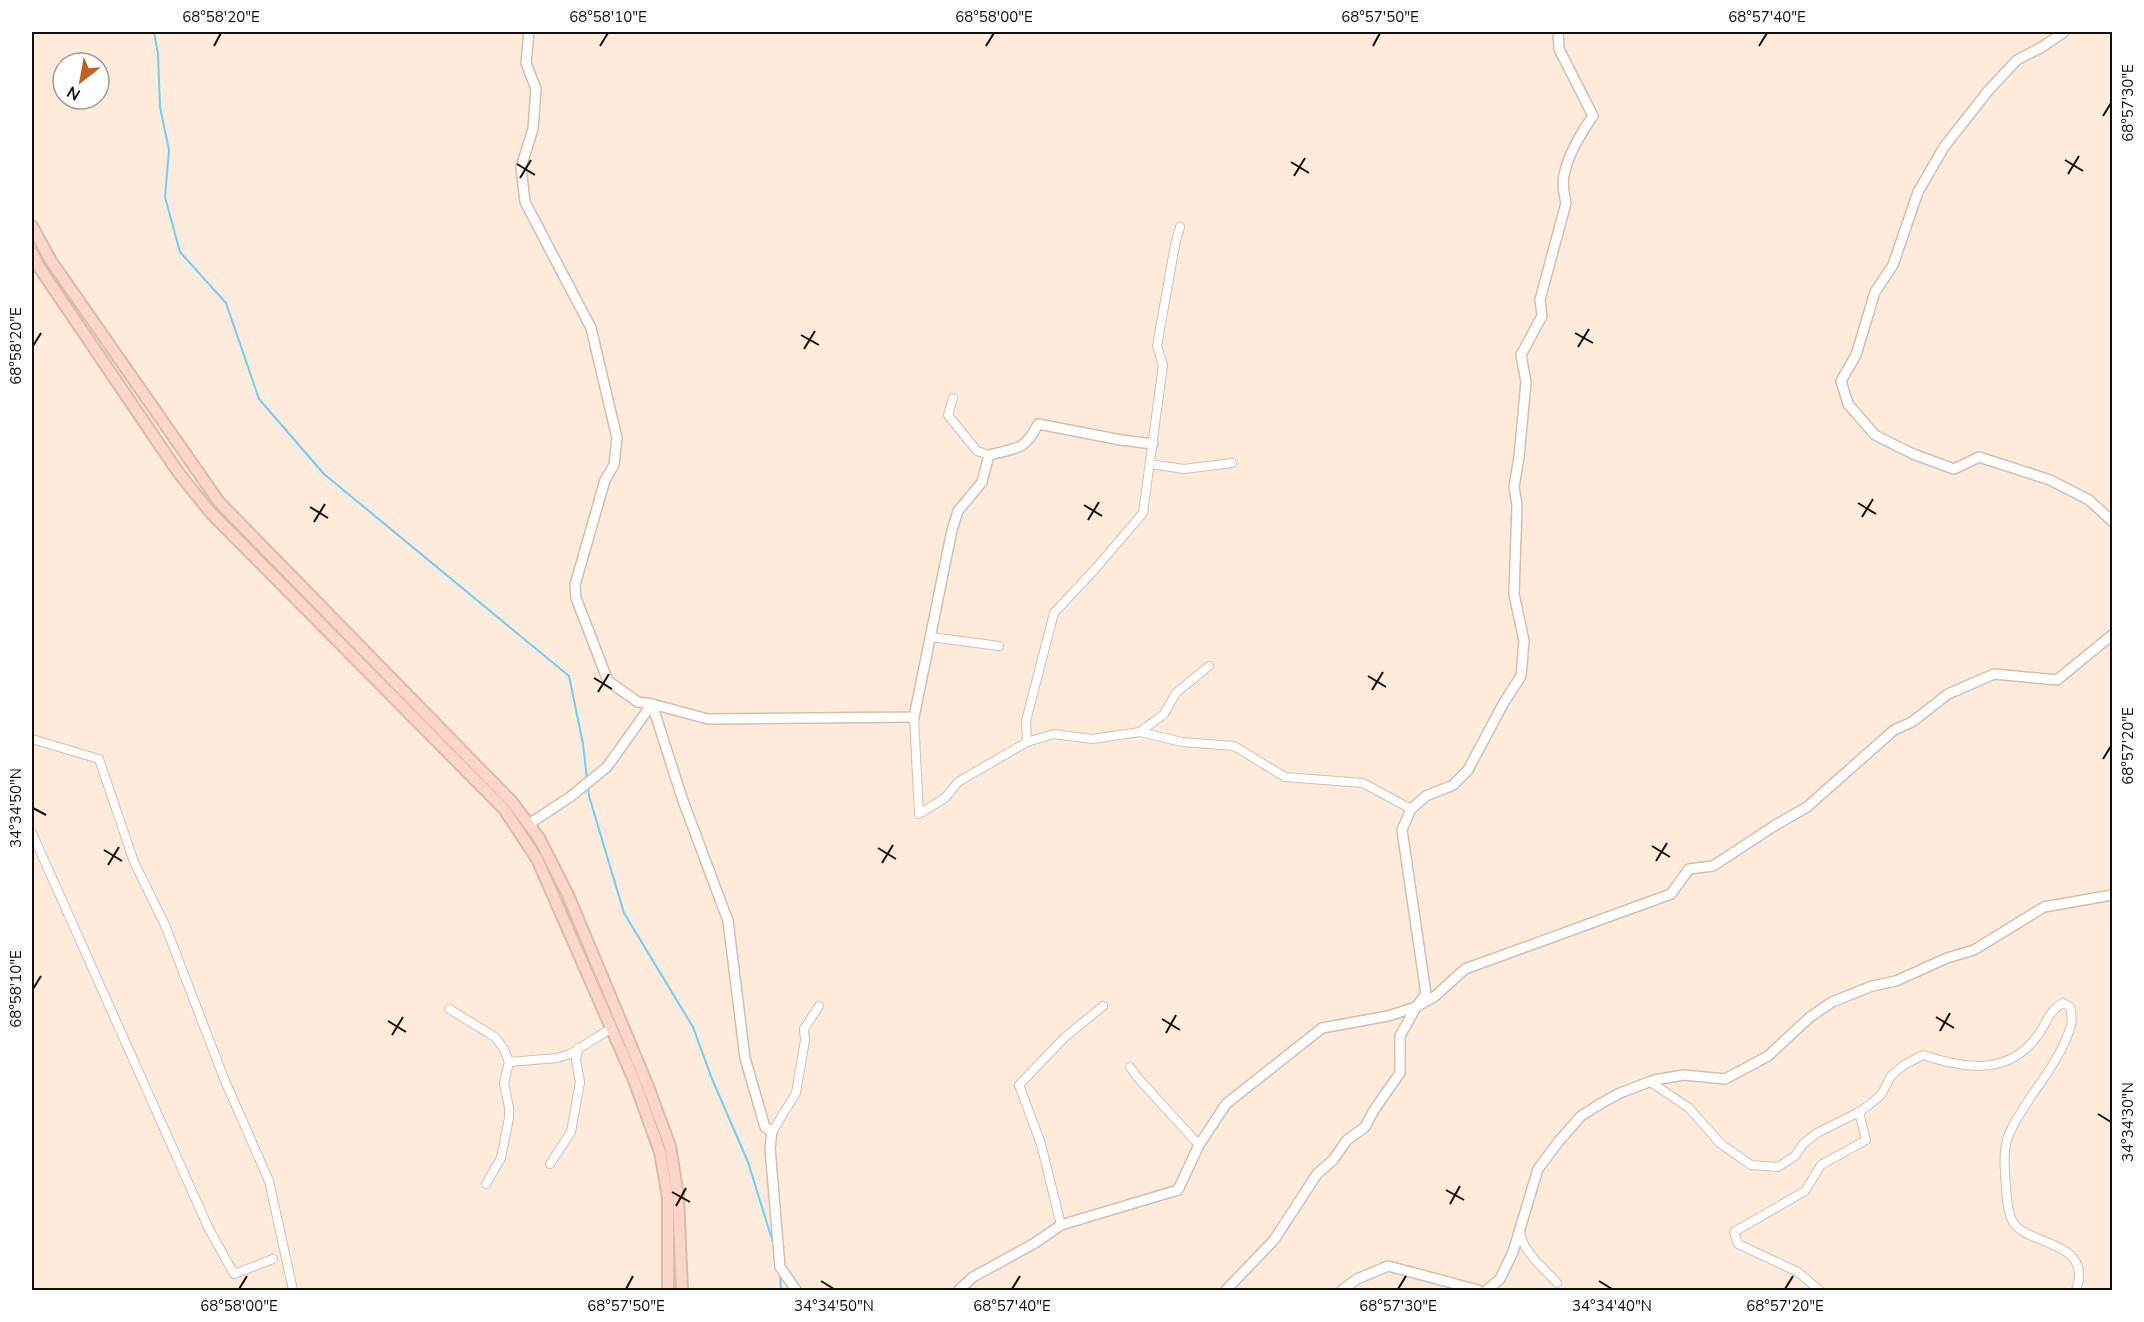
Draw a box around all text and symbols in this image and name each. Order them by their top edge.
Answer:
text: 68°58'20"E [182,7,260,27]
text: 68°58'10"E [569,7,647,27]
text: 68°58'00"E [955,7,1033,27]
text: 68°57'50"E [1341,7,1419,27]
text: 68°57'40"E [1728,7,1806,27]
north arrow [51,51,111,111]
text: 68°57'30"E [2118,64,2138,142]
text: N [63,80,85,106]
text: 68°58'20"E [6,307,26,385]
text: 68°57'20"E [2118,707,2138,785]
text: 34°34'50"N [6,768,26,848]
text: 68°58'10"E [6,950,26,1028]
text: 34°34'30"N [2118,1082,2138,1162]
text: 68°58'00"E [200,1296,278,1316]
text: 68°57'50"E [587,1296,665,1316]
text: 34°34'50"N [794,1296,874,1316]
text: 68°57'40"E [973,1296,1051,1316]
text: 68°57'30"E [1359,1296,1437,1316]
text: 34°34'40"N [1572,1296,1652,1316]
text: 68°57'20"E [1746,1296,1824,1316]

